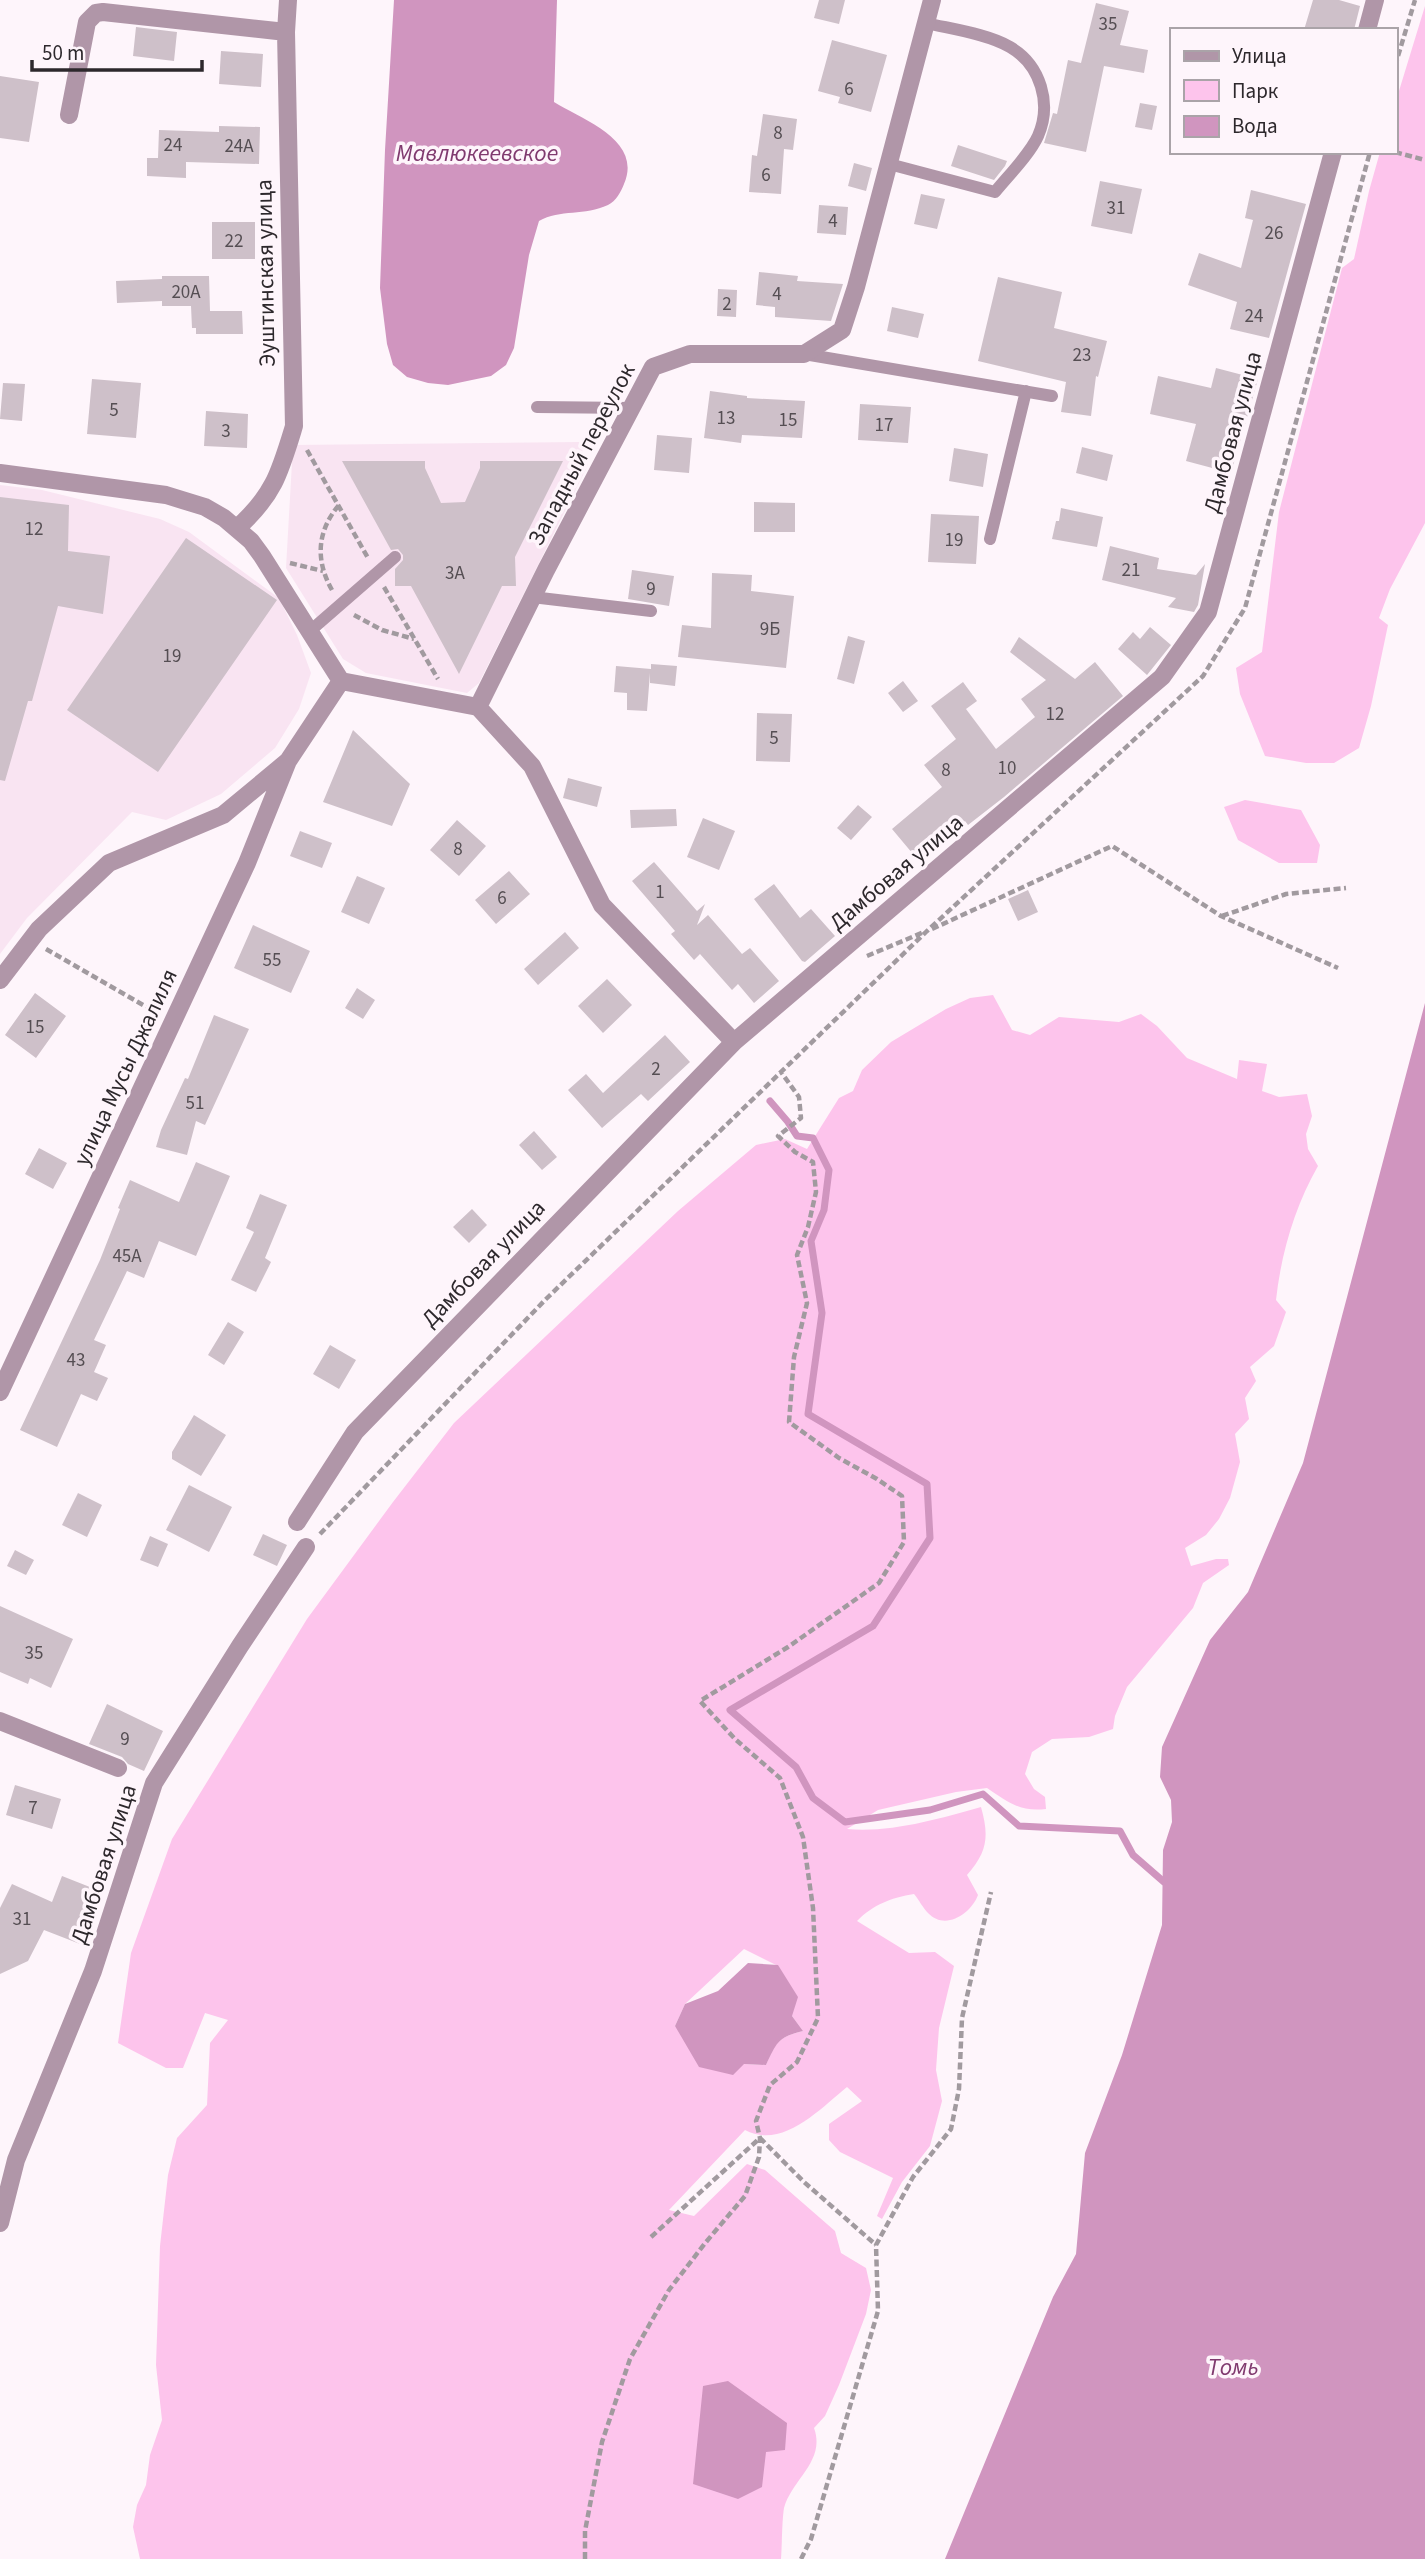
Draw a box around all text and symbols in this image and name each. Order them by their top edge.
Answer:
house number: 35 [1099,11,1117,38]
scale bar [32,28,201,72]
legend [1170,28,1397,154]
text: 50 m [42,38,84,68]
text: Улица [1232,41,1287,71]
house number: 6 [844,76,854,103]
text: Парк [1232,76,1279,106]
text: Вода [1232,111,1278,141]
house number: 8 [773,120,783,147]
house number: 24 [164,132,182,159]
house number: 24А [224,133,254,160]
water label: Мавлюкеевское [396,136,558,171]
house number: 6 [761,162,771,189]
street label: Эуштинская улица [247,179,284,367]
house number: 31 [1107,195,1125,222]
house number: 4 [828,208,838,235]
house number: 26 [1265,220,1283,247]
house number: 22 [225,228,243,255]
house number: 20А [171,279,201,306]
house number: 4 [772,281,782,308]
house number: 2 [722,291,732,318]
house number: 24 [1245,303,1263,330]
house number: 23 [1073,342,1091,369]
street label: Дамбовая улица [1195,348,1270,517]
street label: Западный переулок [519,357,644,551]
house number: 5 [109,397,119,424]
house number: 13 [717,405,735,432]
house number: 15 [779,407,797,434]
house number: 17 [875,412,893,439]
house number: 3 [221,418,231,445]
house number: 12 [25,516,43,543]
house number: 19 [945,527,963,554]
house number: 21 [1122,557,1140,584]
house number: 3А [445,560,466,587]
house number: 9 [646,576,656,603]
house number: 9Б [760,616,780,643]
house number: 19 [163,643,181,670]
house number: 12 [1046,701,1064,728]
house number: 5 [769,725,779,752]
house number: 10 [998,755,1016,782]
house number: 8 [941,757,951,784]
street label: Дамбовая улица [822,806,971,938]
house number: 8 [453,836,463,863]
house number: 1 [655,879,665,906]
house number: 6 [497,885,507,912]
house number: 55 [263,947,281,974]
street label: улица Мусы Джалиля [65,963,186,1171]
house number: 15 [26,1014,44,1041]
house number: 2 [651,1056,661,1083]
house number: 51 [186,1090,204,1117]
street label: Дамбовая улица [414,1192,553,1335]
house number: 45А [112,1243,142,1270]
house number: 43 [67,1347,85,1374]
house number: 35 [25,1640,43,1667]
house number: 9 [120,1726,130,1753]
street label: Дамбовая улица [62,1780,145,1948]
house number: 7 [28,1795,38,1822]
house number: 31 [13,1906,31,1933]
water label: Томь [1207,2350,1259,2385]

